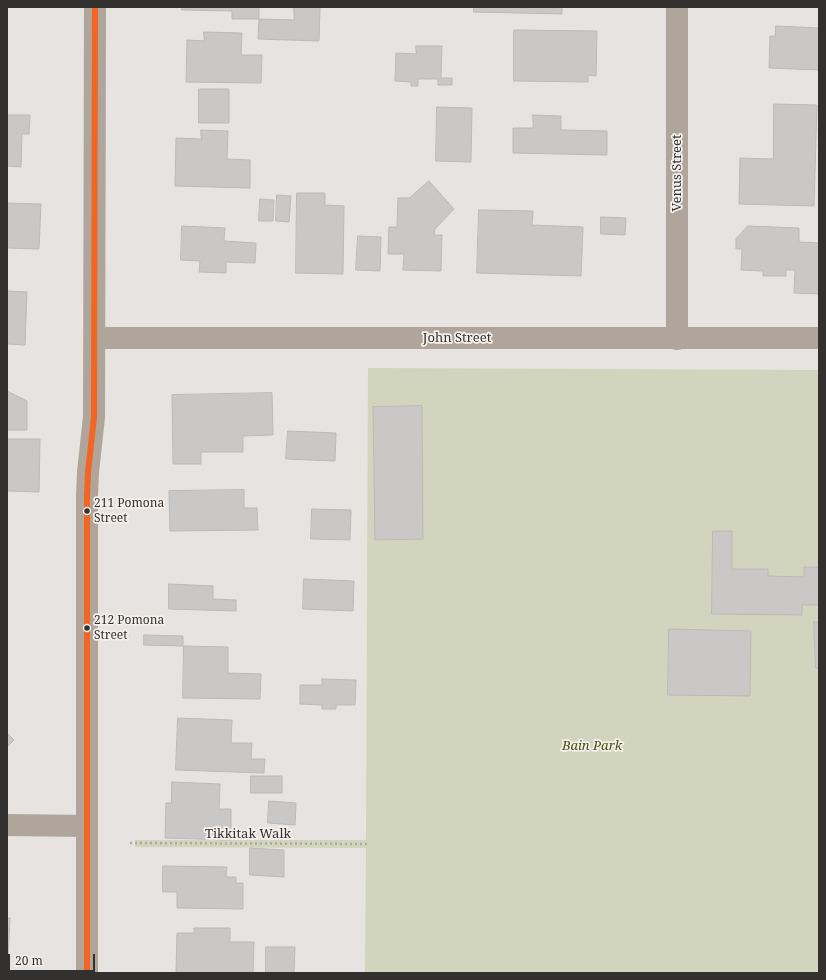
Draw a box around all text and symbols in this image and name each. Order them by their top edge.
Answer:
street label: Venus Street [669,134,685,212]
street label: John Street [423,330,491,346]
place label: 211 Pomona Street [94,497,164,525]
marker: 211 Pomona Street [82,506,92,516]
place label: 212 Pomona Street [94,614,164,642]
marker: 212 Pomona Street [82,623,92,633]
park label: Bain Park [562,738,622,754]
street label: Tikkitak Walk [205,826,291,842]
scale bar [10,946,97,972]
text: 20 m [15,952,43,969]

